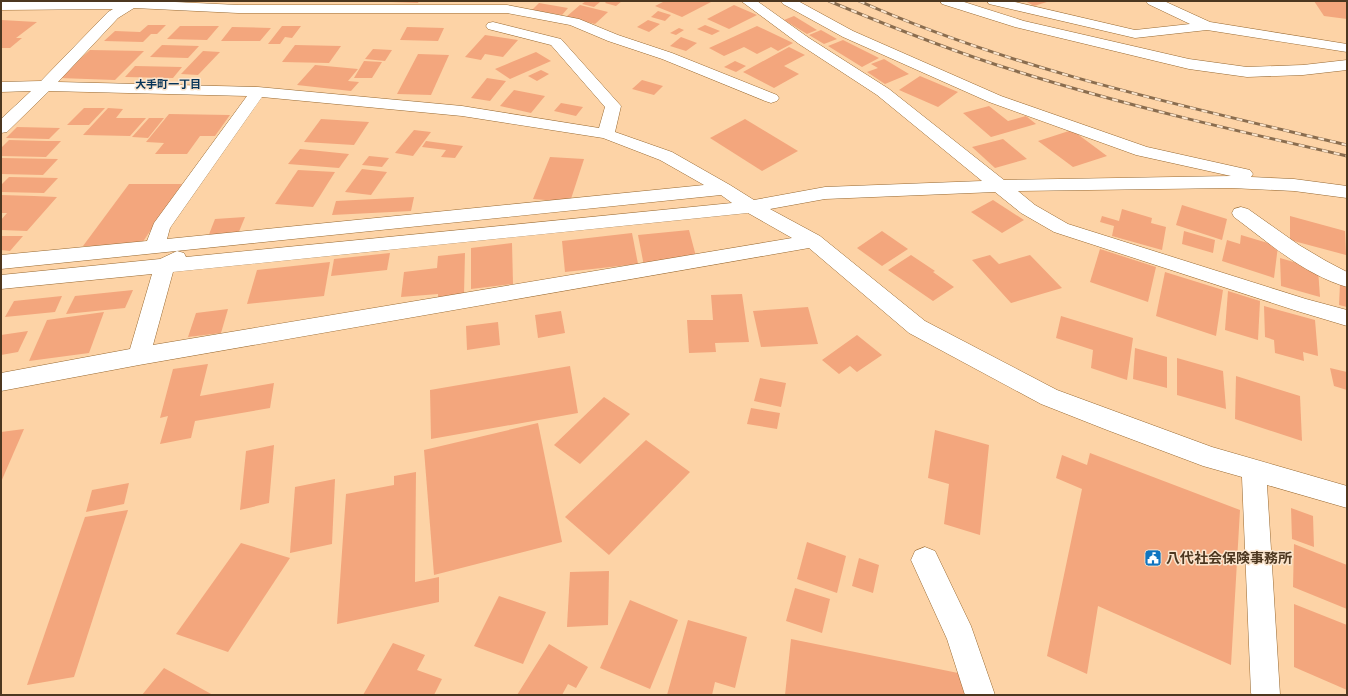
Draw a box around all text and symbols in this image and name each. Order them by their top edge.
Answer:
district label: 大手町一丁目 [135,76,201,92]
place label: 八代社会保険事務所 [1166,547,1292,568]
public building icon: 八代社会保険事務所 [1143,548,1163,568]

